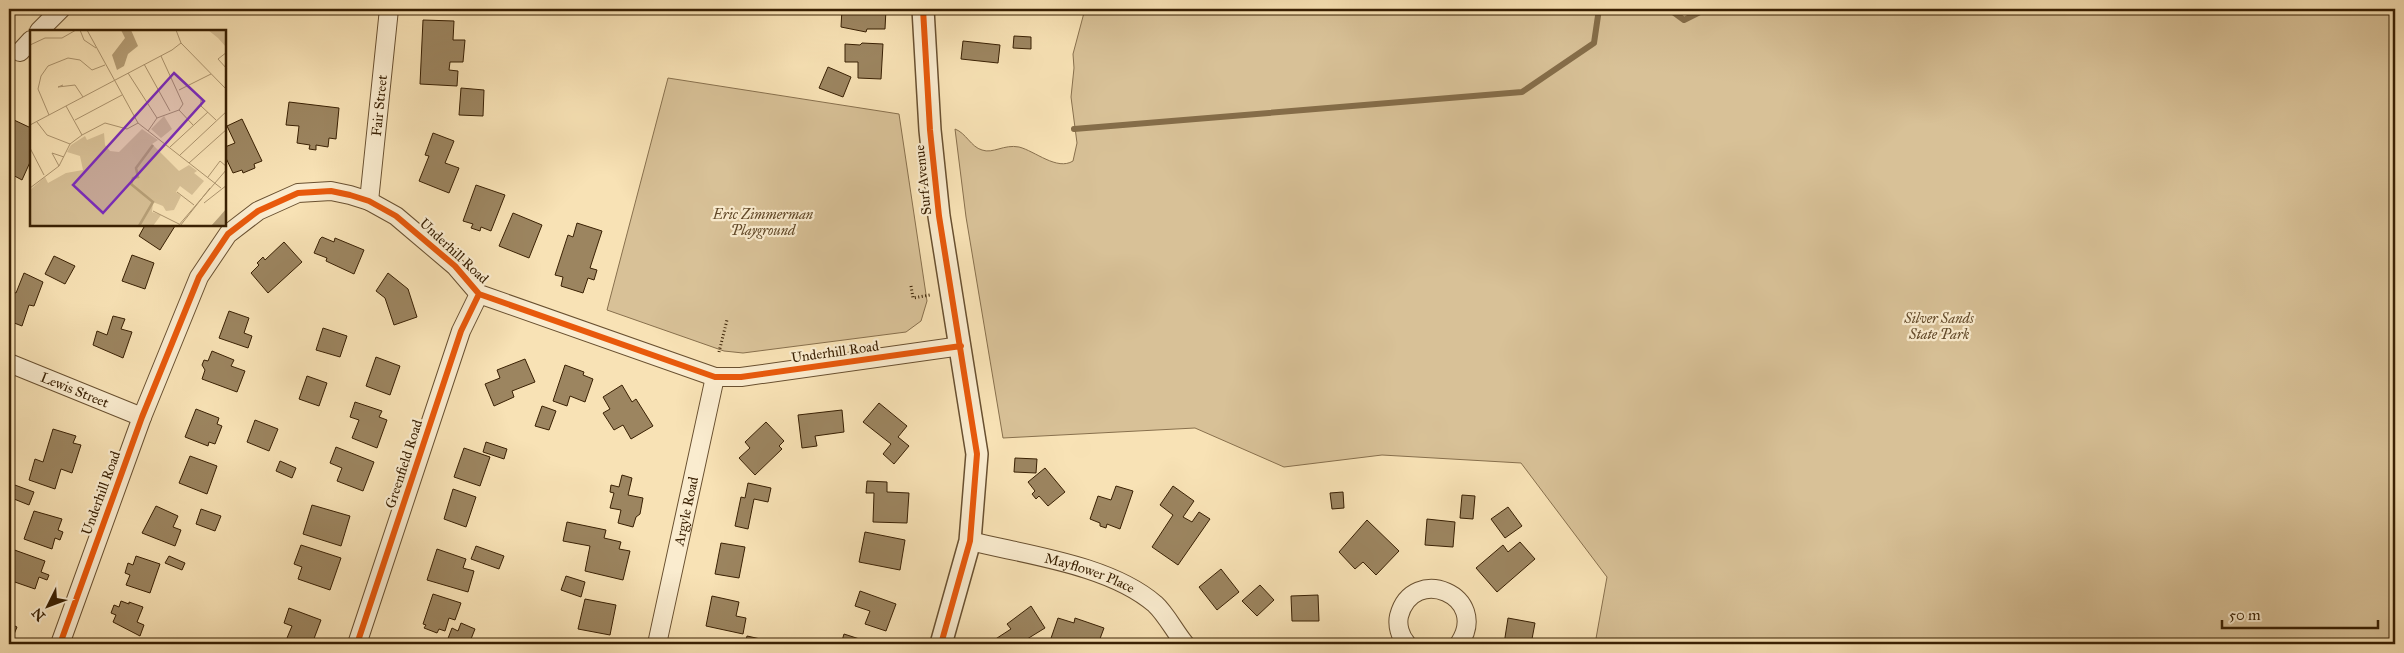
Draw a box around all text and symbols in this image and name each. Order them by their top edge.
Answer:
inset map [30,30,226,226]
street label: Fair Street [367,74,391,137]
street label: Surf Avenue [911,144,935,216]
park label: Eric Zimmerman Playground [712,206,814,239]
street label: Underhill Road [416,215,492,287]
park label: Silver Sands State Park [1903,310,1975,343]
street label: Underhill Road [790,337,880,367]
street label: Lewis Street [38,368,111,411]
street label: Greenfield Road [382,418,426,510]
street label: Underhill Road [78,449,124,537]
street label: Argyle Road [670,475,702,548]
street label: Mayflower Place [1043,549,1138,597]
north arrow [22,580,72,630]
scale bar [2222,598,2378,630]
text: N [28,604,49,624]
text: 50 m [2229,606,2261,624]

